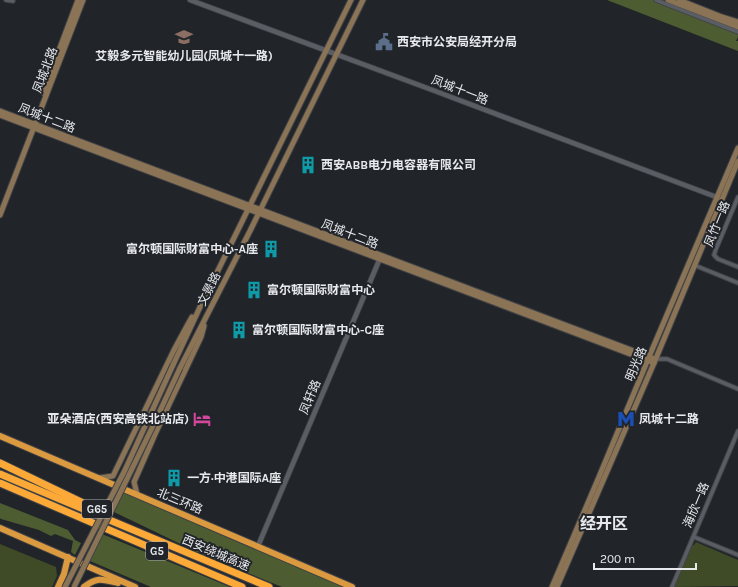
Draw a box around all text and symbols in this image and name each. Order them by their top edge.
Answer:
school or university icon: 艾毅多元智能幼儿园(凤城十一路) [174,27,194,47]
public building icon: 西安市公安局经开分局 [374,32,394,52]
place label: 西安市公安局经开分局 [397,35,517,49]
street label: 凤城北路 [30,45,60,95]
place label: 艾毅多元智能幼儿园(凤城十一路) [95,49,273,63]
street label: 凤城十一路 [429,73,491,107]
street label: 凤城十二路 [16,101,78,135]
building icon: 西安ABB电力电容器有限公司 [298,155,318,175]
place label: 西安ABB电力电容器有限公司 [321,158,476,172]
street label: 凤竹一路 [702,199,732,249]
street label: 凤城十二路 [319,217,381,251]
building icon: 富尔顿国际财富中心-A座 [261,239,281,259]
place label: 富尔顿国际财富中心-A座 [126,242,258,256]
street label: 文景路 [195,270,223,308]
building icon: 富尔顿国际财富中心 [244,280,264,300]
place label: 富尔顿国际财富中心 [267,283,375,297]
building icon: 富尔顿国际财富中心-C座 [229,320,249,340]
place label: 富尔顿国际财富中心-C座 [252,323,384,337]
street label: 明光路 [623,345,649,383]
street label: 凤轩路 [297,378,323,416]
hotel icon: 亚朵酒店(西安高铁北站店) [192,409,212,429]
metro station icon: 凤城十二路 [616,409,636,429]
place label: 亚朵酒店(西安高铁北站店) [47,412,189,426]
place label: 凤城十二路 [639,412,699,426]
building icon: 一方·中港国际A座 [164,468,184,488]
place label: 一方·中港国际A座 [187,471,281,485]
street label: 海欣一路 [680,480,712,530]
street label: 北三环路 [155,485,205,517]
road number: G65 [82,500,112,518]
district label: 经开区 [580,514,628,533]
street label: 西安绕城高速 [180,532,252,574]
road number: G5 [146,542,168,560]
scale bar [594,545,696,571]
text: 200 m [600,552,635,566]

